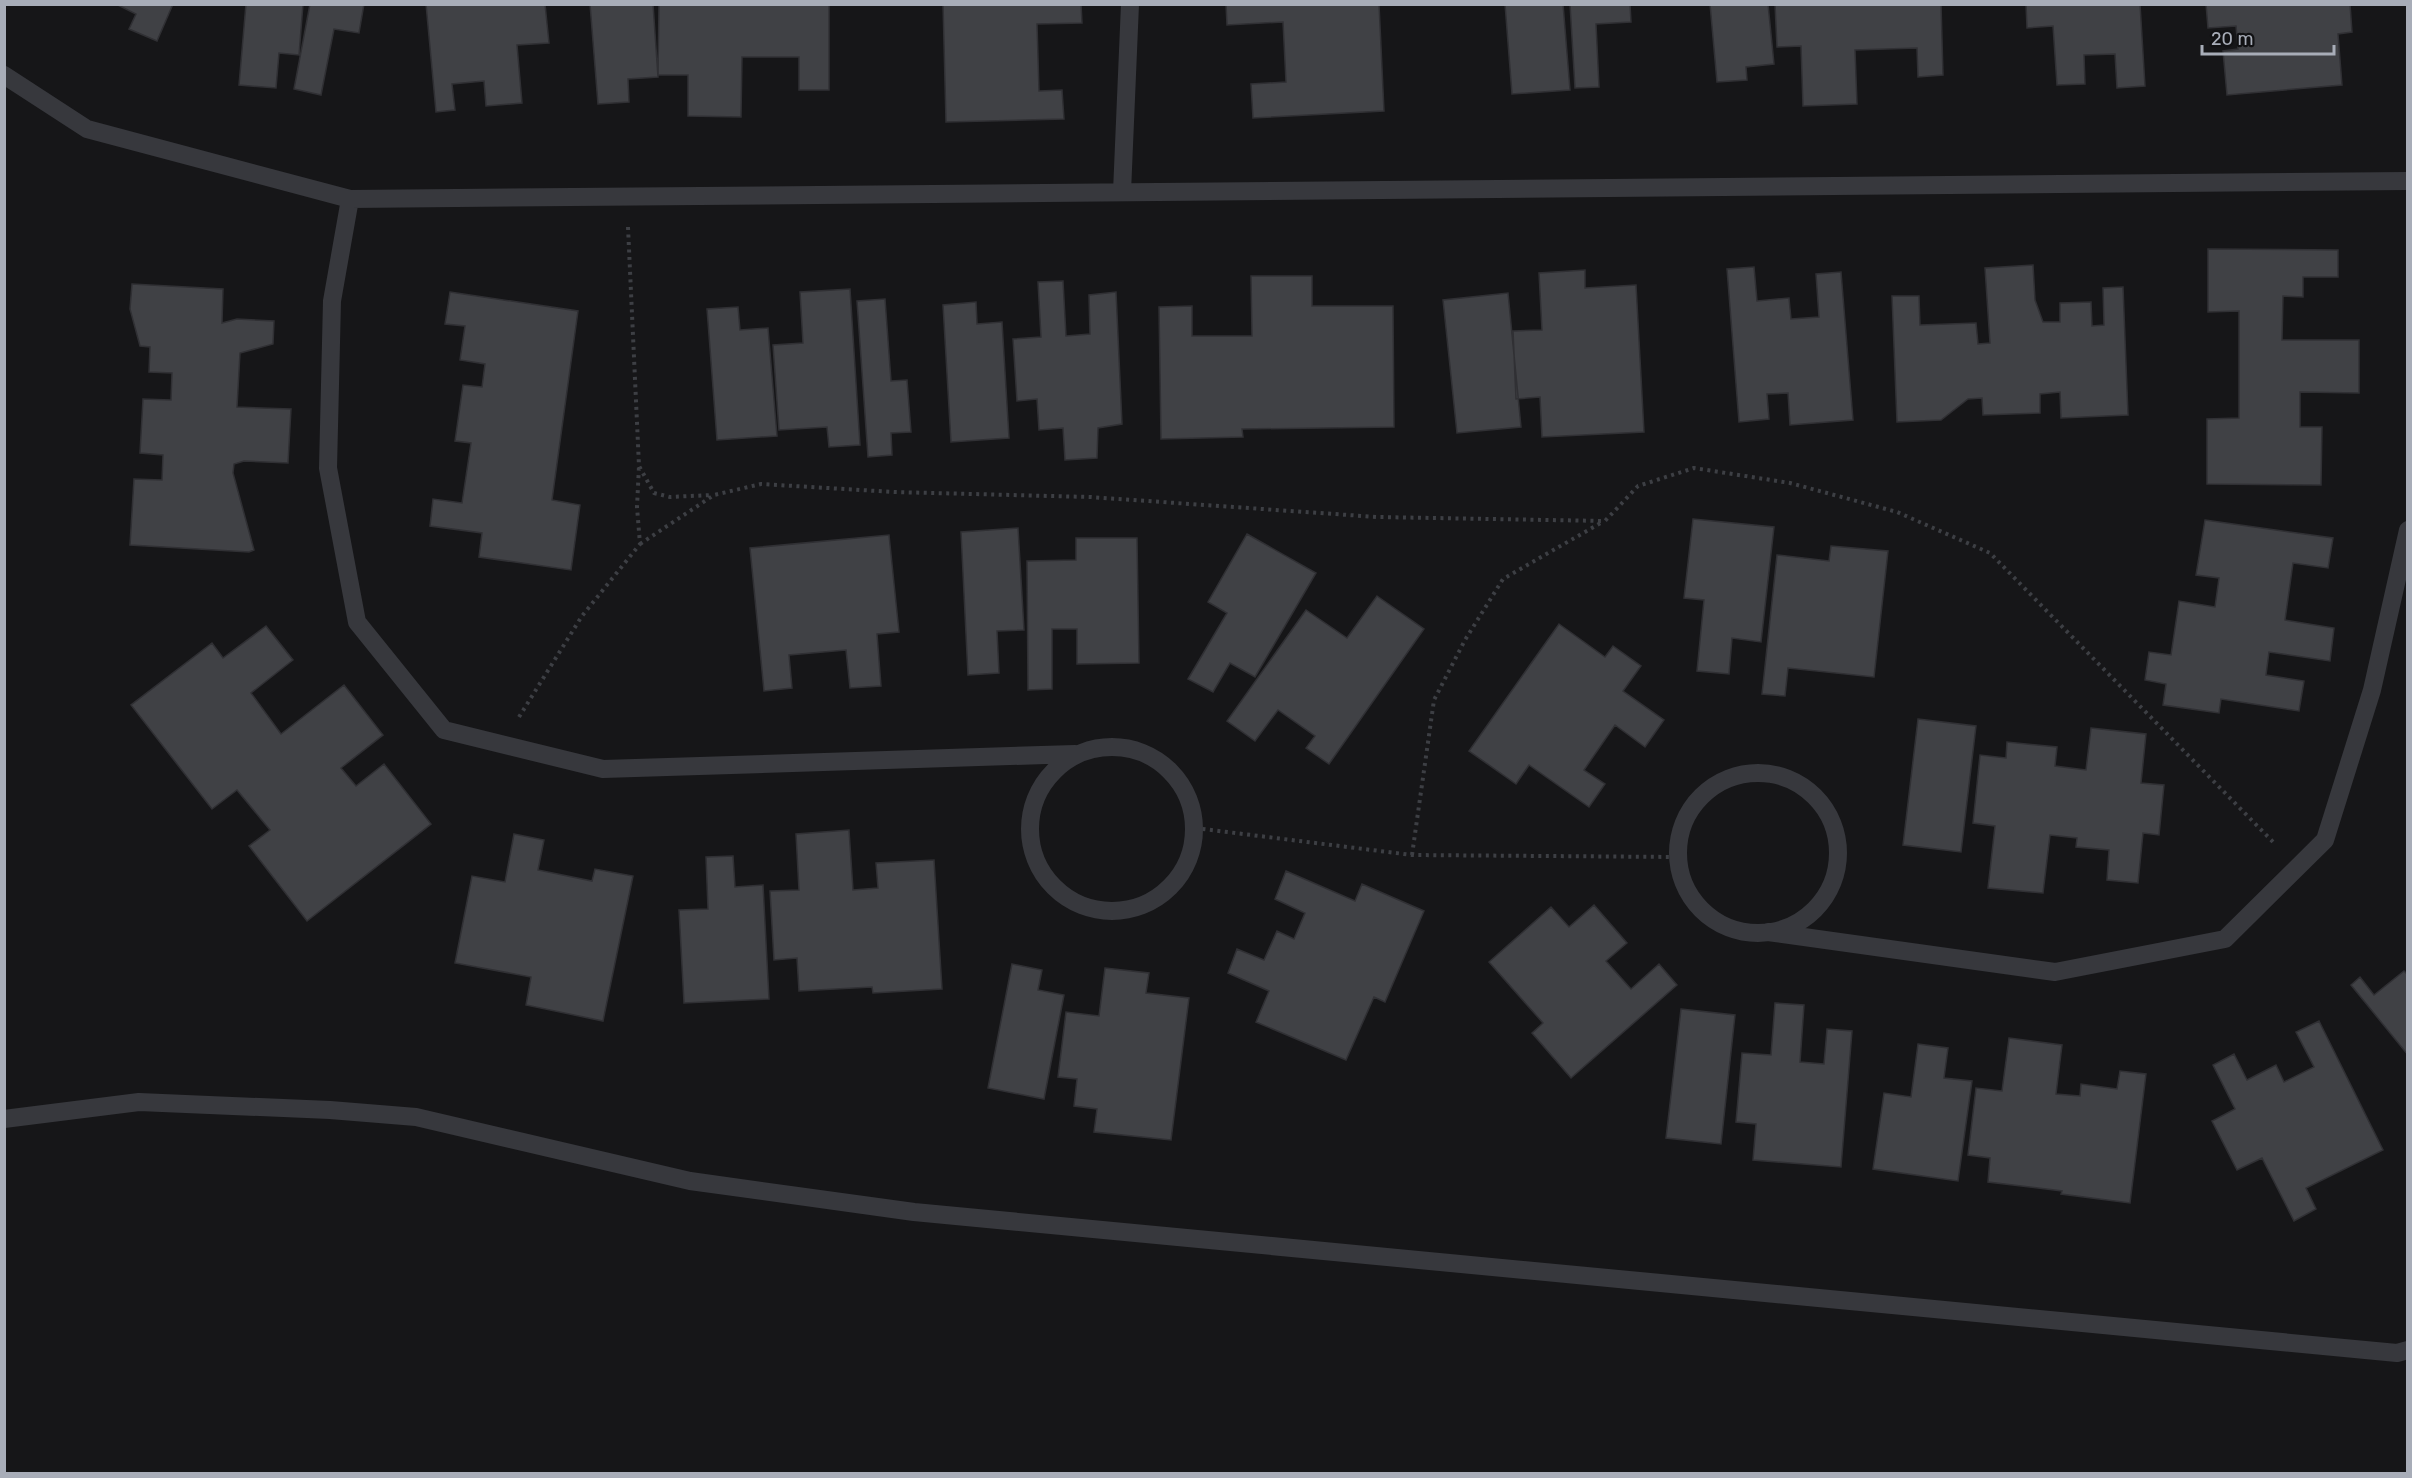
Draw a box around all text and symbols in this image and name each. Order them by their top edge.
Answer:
scale bar [2202,18,2334,56]
text: 20 m [2211,28,2253,50]

